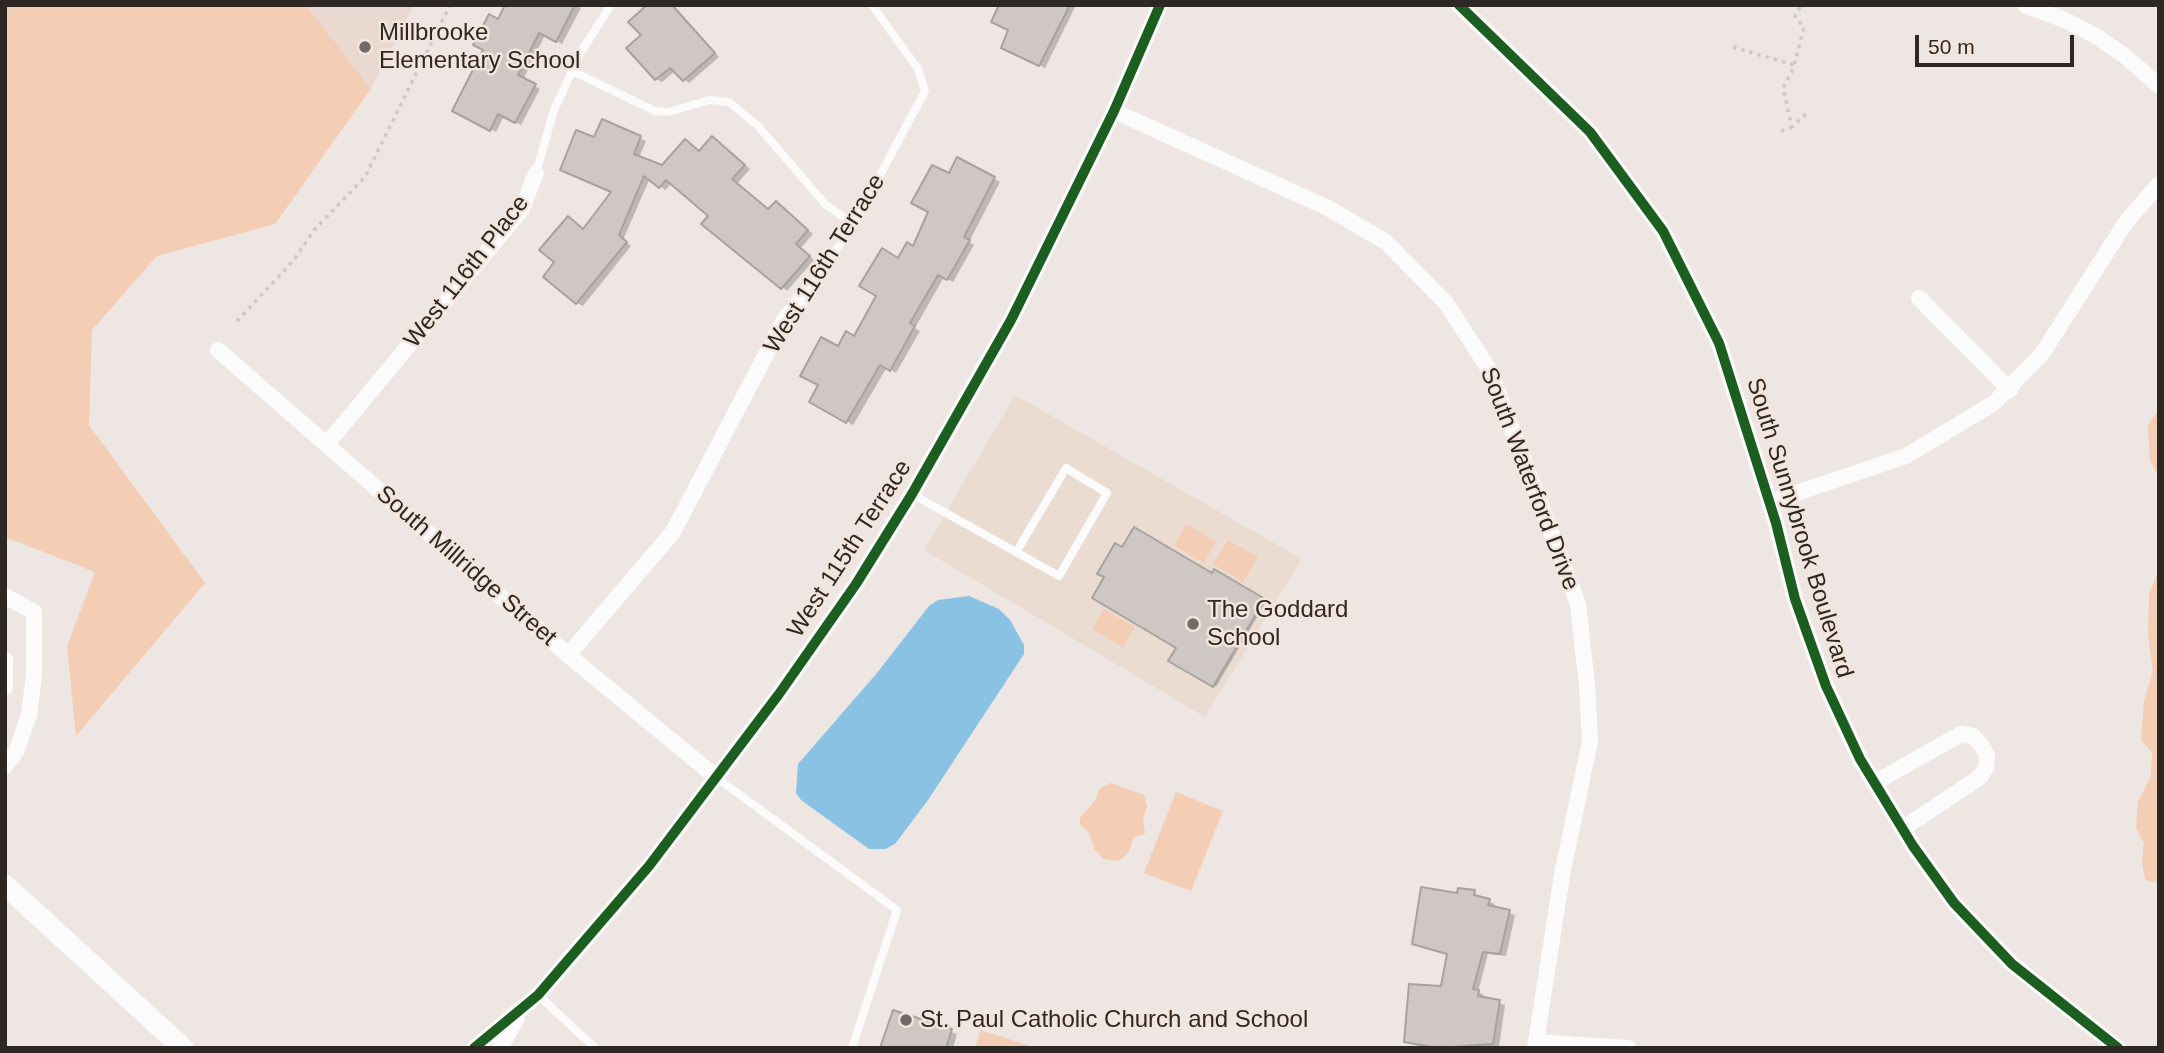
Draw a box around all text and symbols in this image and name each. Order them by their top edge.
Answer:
place label: Millbrooke Elementary School [379,19,580,75]
scale bar [1919,21,2078,65]
text: 50 m [1928,35,1975,58]
marker: Millbrooke Elementary School [357,39,373,55]
street label: West 116th Terrace [758,169,892,359]
street label: West 116th Place [398,190,536,354]
street label: South Waterford Drive [1473,363,1585,595]
street label: South Sunnybrook Boulevard [1740,375,1858,681]
street label: West 115th Terrace [782,455,918,643]
street label: South Millridge Street [370,480,562,652]
place label: The Goddard School [1207,596,1348,652]
marker: The Goddard School [1185,616,1201,632]
place label: St. Paul Catholic Church and School [920,1006,1308,1034]
marker: St. Paul Catholic Church and School [898,1012,914,1028]

